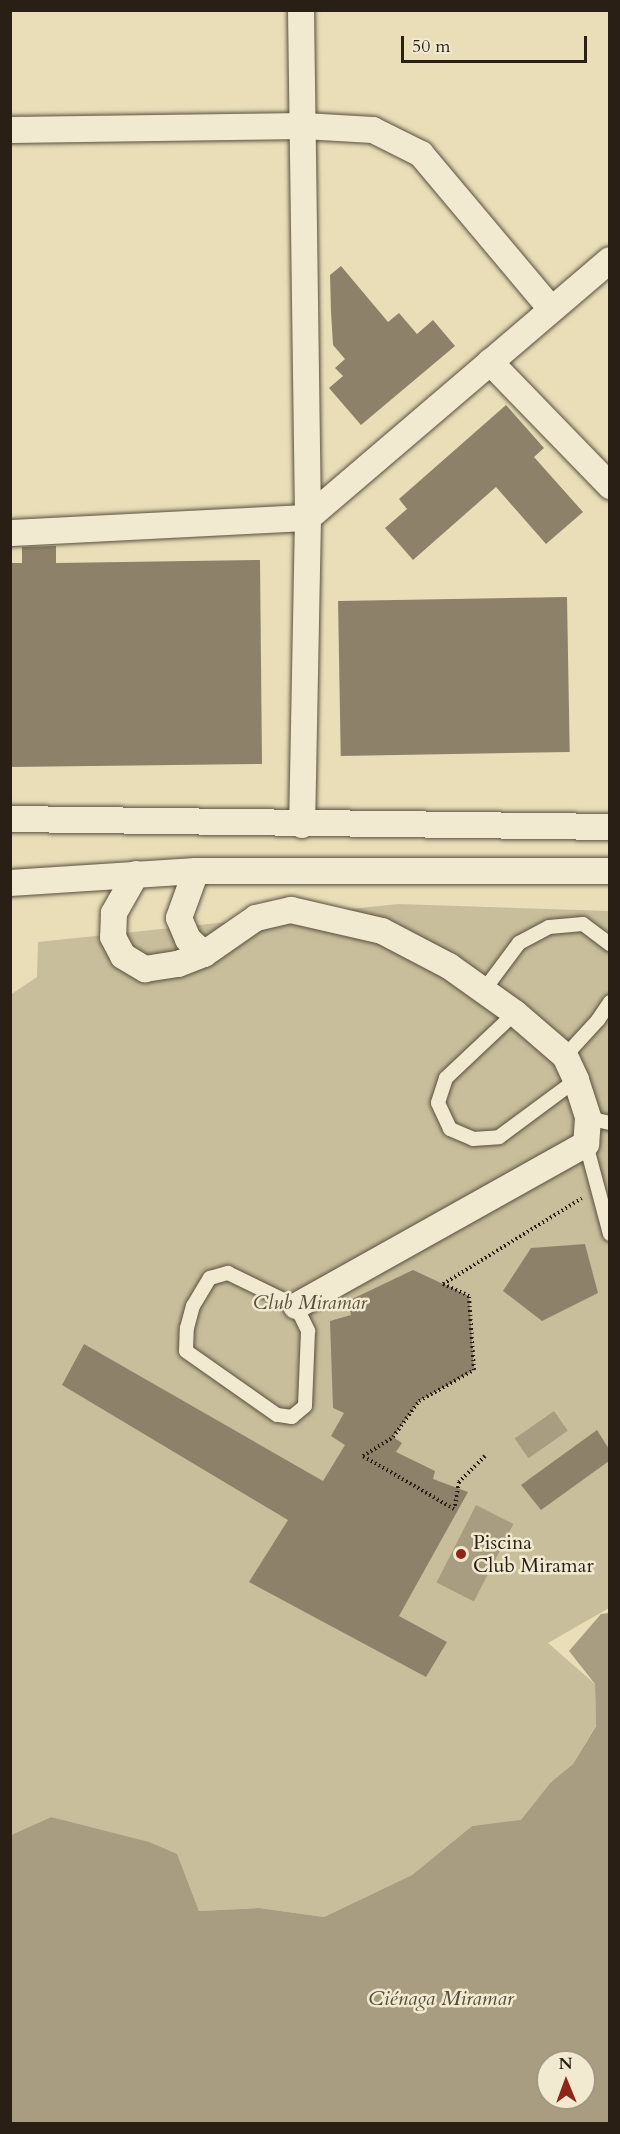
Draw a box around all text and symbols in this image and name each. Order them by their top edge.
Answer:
scale bar [404,24,590,62]
text: 50 m [412,34,451,59]
park label: Club Miramar [253,1290,367,1314]
place label: Piscina Club Miramar [473,1530,594,1577]
marker: Piscina Club Miramar [454,1547,468,1561]
water label: Ciénaga Miramar [368,1986,514,2012]
north arrow [536,2050,596,2110]
text: N [559,2053,573,2075]

